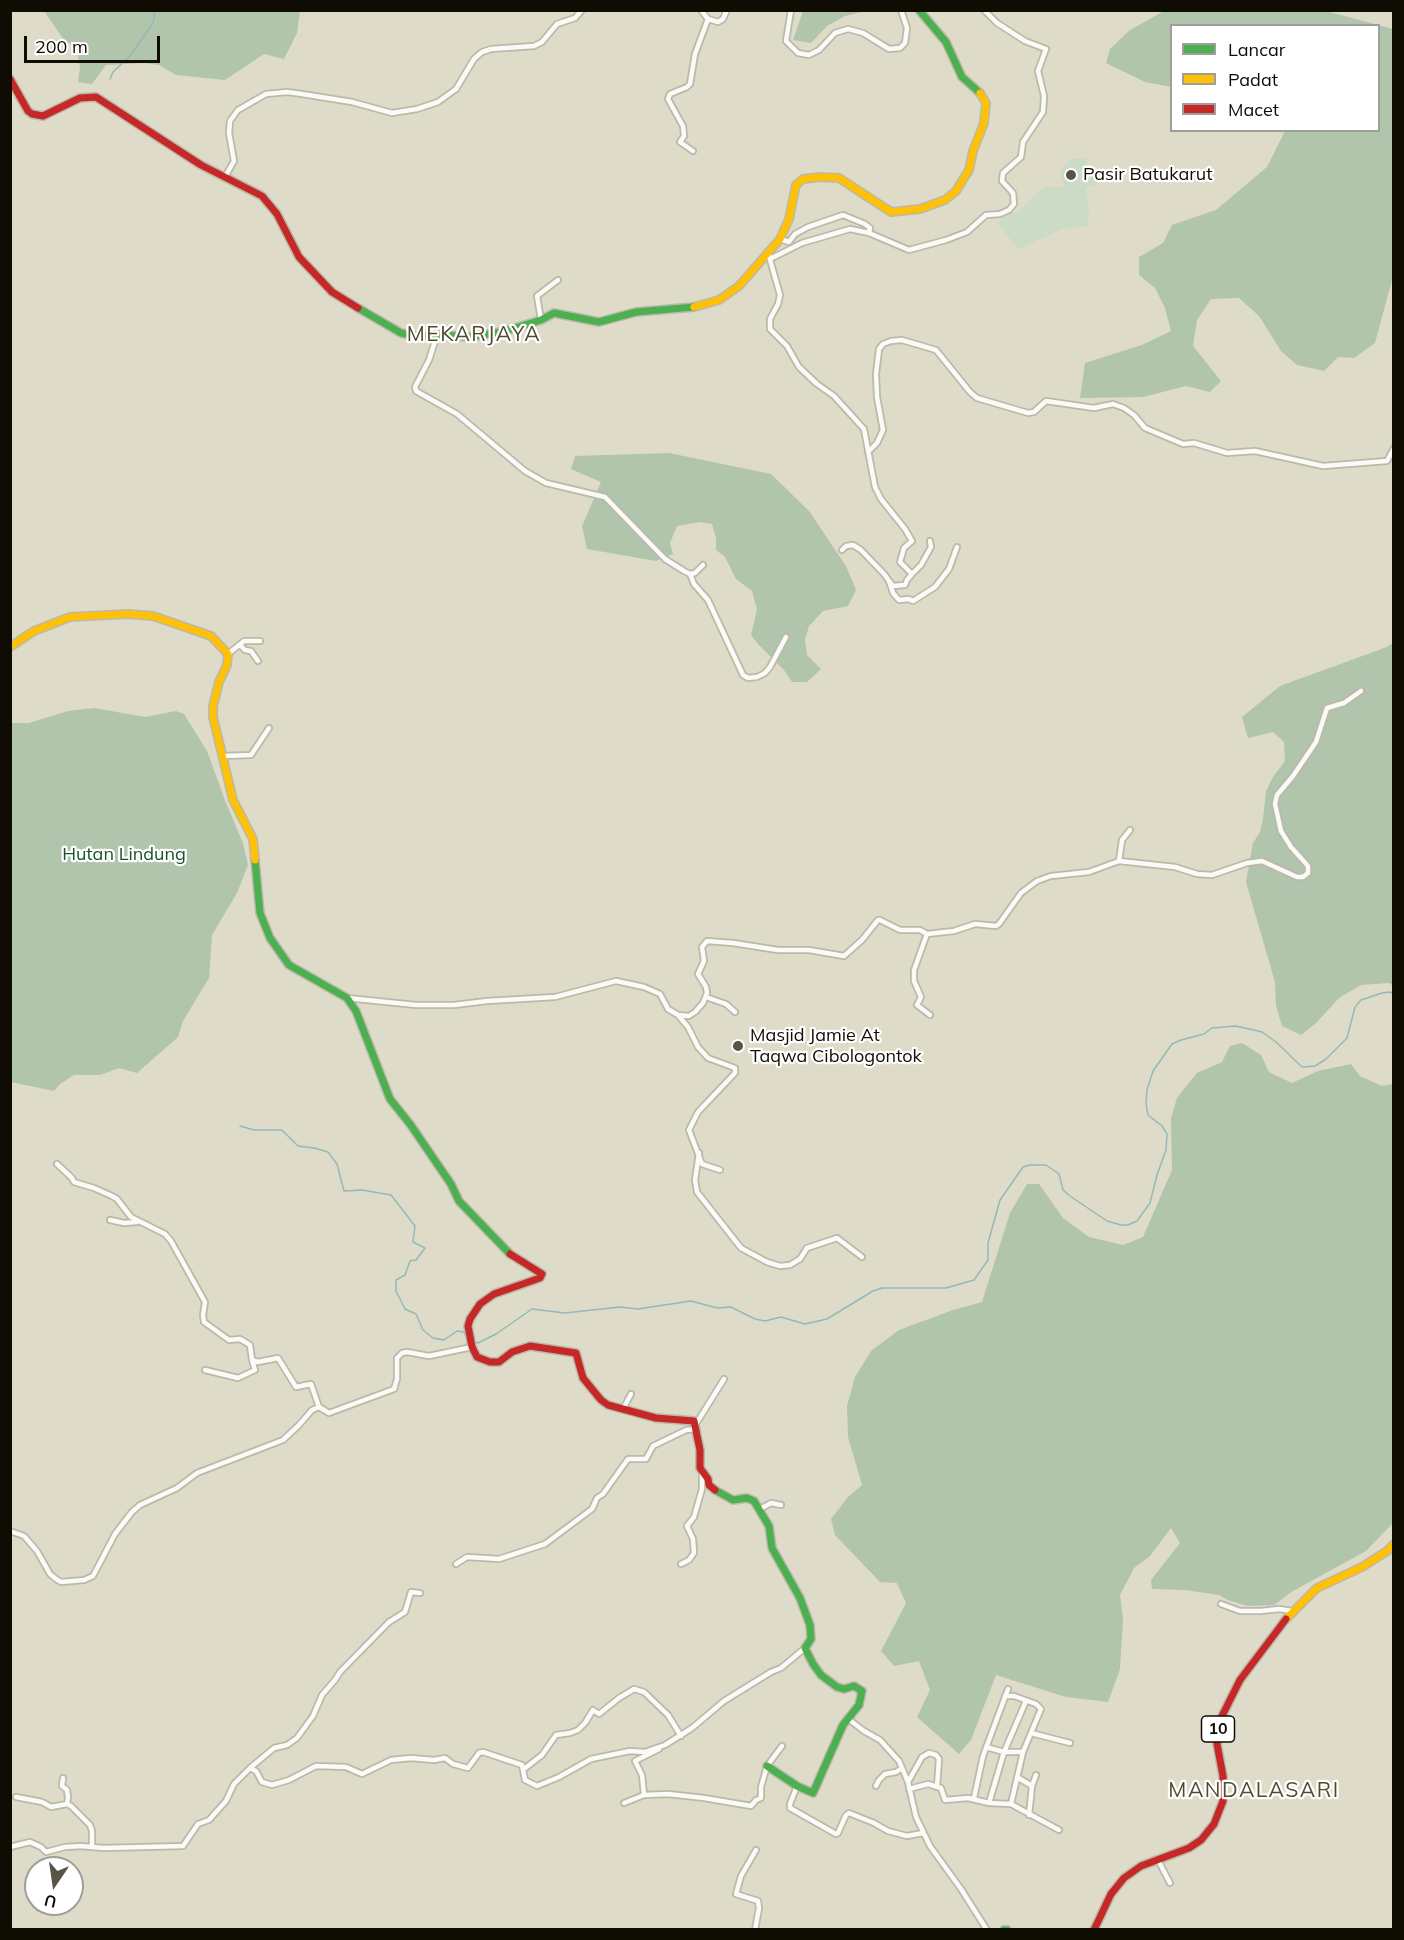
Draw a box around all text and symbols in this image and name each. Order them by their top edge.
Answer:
scale bar [27,24,164,62]
legend [1170,24,1380,132]
text: 200 m [35,35,88,58]
text: Lancar [1228,38,1285,61]
text: Padat [1228,68,1278,91]
text: Macet [1228,98,1279,121]
place label: Pasir Batukarut [1083,164,1212,186]
marker: Pasir Batukarut [1064,168,1078,182]
district label: MEKARJAYA [407,322,541,348]
park label: Hutan Lindung [62,844,186,866]
place label: Masjid Jamie At Taqwa Cibologontok [750,1025,922,1068]
marker: Masjid Jamie At Taqwa Cibologontok [731,1039,745,1053]
road number: 10 [1202,1716,1234,1742]
district label: MANDALASARI [1168,1778,1340,1804]
north arrow [24,1856,84,1916]
text: U [42,1891,58,1913]

